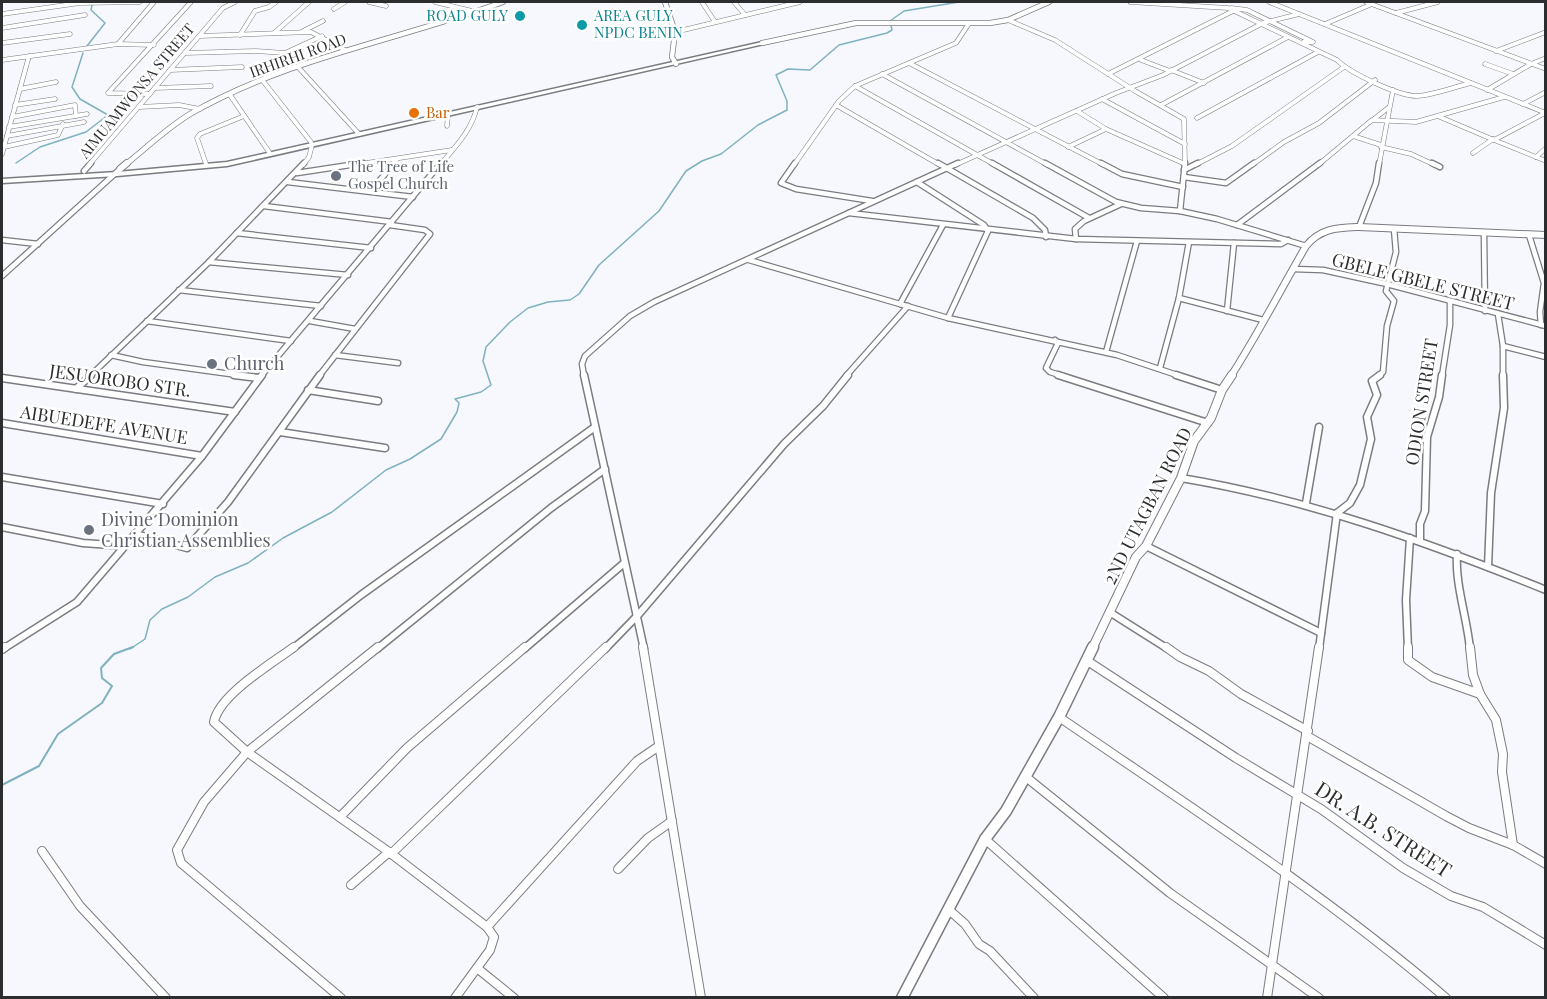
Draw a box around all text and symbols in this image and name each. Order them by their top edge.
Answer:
place label: ROAD GULY [426,5,508,25]
place label: AREA GULY NPDC BENIN [593,5,683,42]
marker: ROAD GULY [513,9,527,23]
marker: AREA GULY NPDC BENIN [575,18,589,32]
street label: AIMUAMWONSA STREET [73,19,199,163]
street label: IRHIRHI ROAD [246,28,349,82]
place label: Bar [426,102,450,122]
marker: Bar [407,106,421,120]
place label: The Tree of Life Gospel Church [348,156,454,193]
marker: The Tree of Life Gospel Church [329,169,343,183]
street label: GBELE GBELE STREET [1330,247,1517,315]
street label: ODION STREET [1399,337,1443,467]
place label: Church [224,351,285,375]
marker: Church [205,357,219,371]
street label: JESUOROBO STR. [47,358,193,402]
street label: AIBUEDEFE AVENUE [18,399,190,449]
street label: 2ND UTAGBAN ROAD [1097,423,1197,588]
place label: Divine Dominion Christian Assemblies [101,507,271,552]
marker: Divine Dominion Christian Assemblies [82,523,96,537]
street label: DR. A.B. STREET [1311,774,1458,883]

